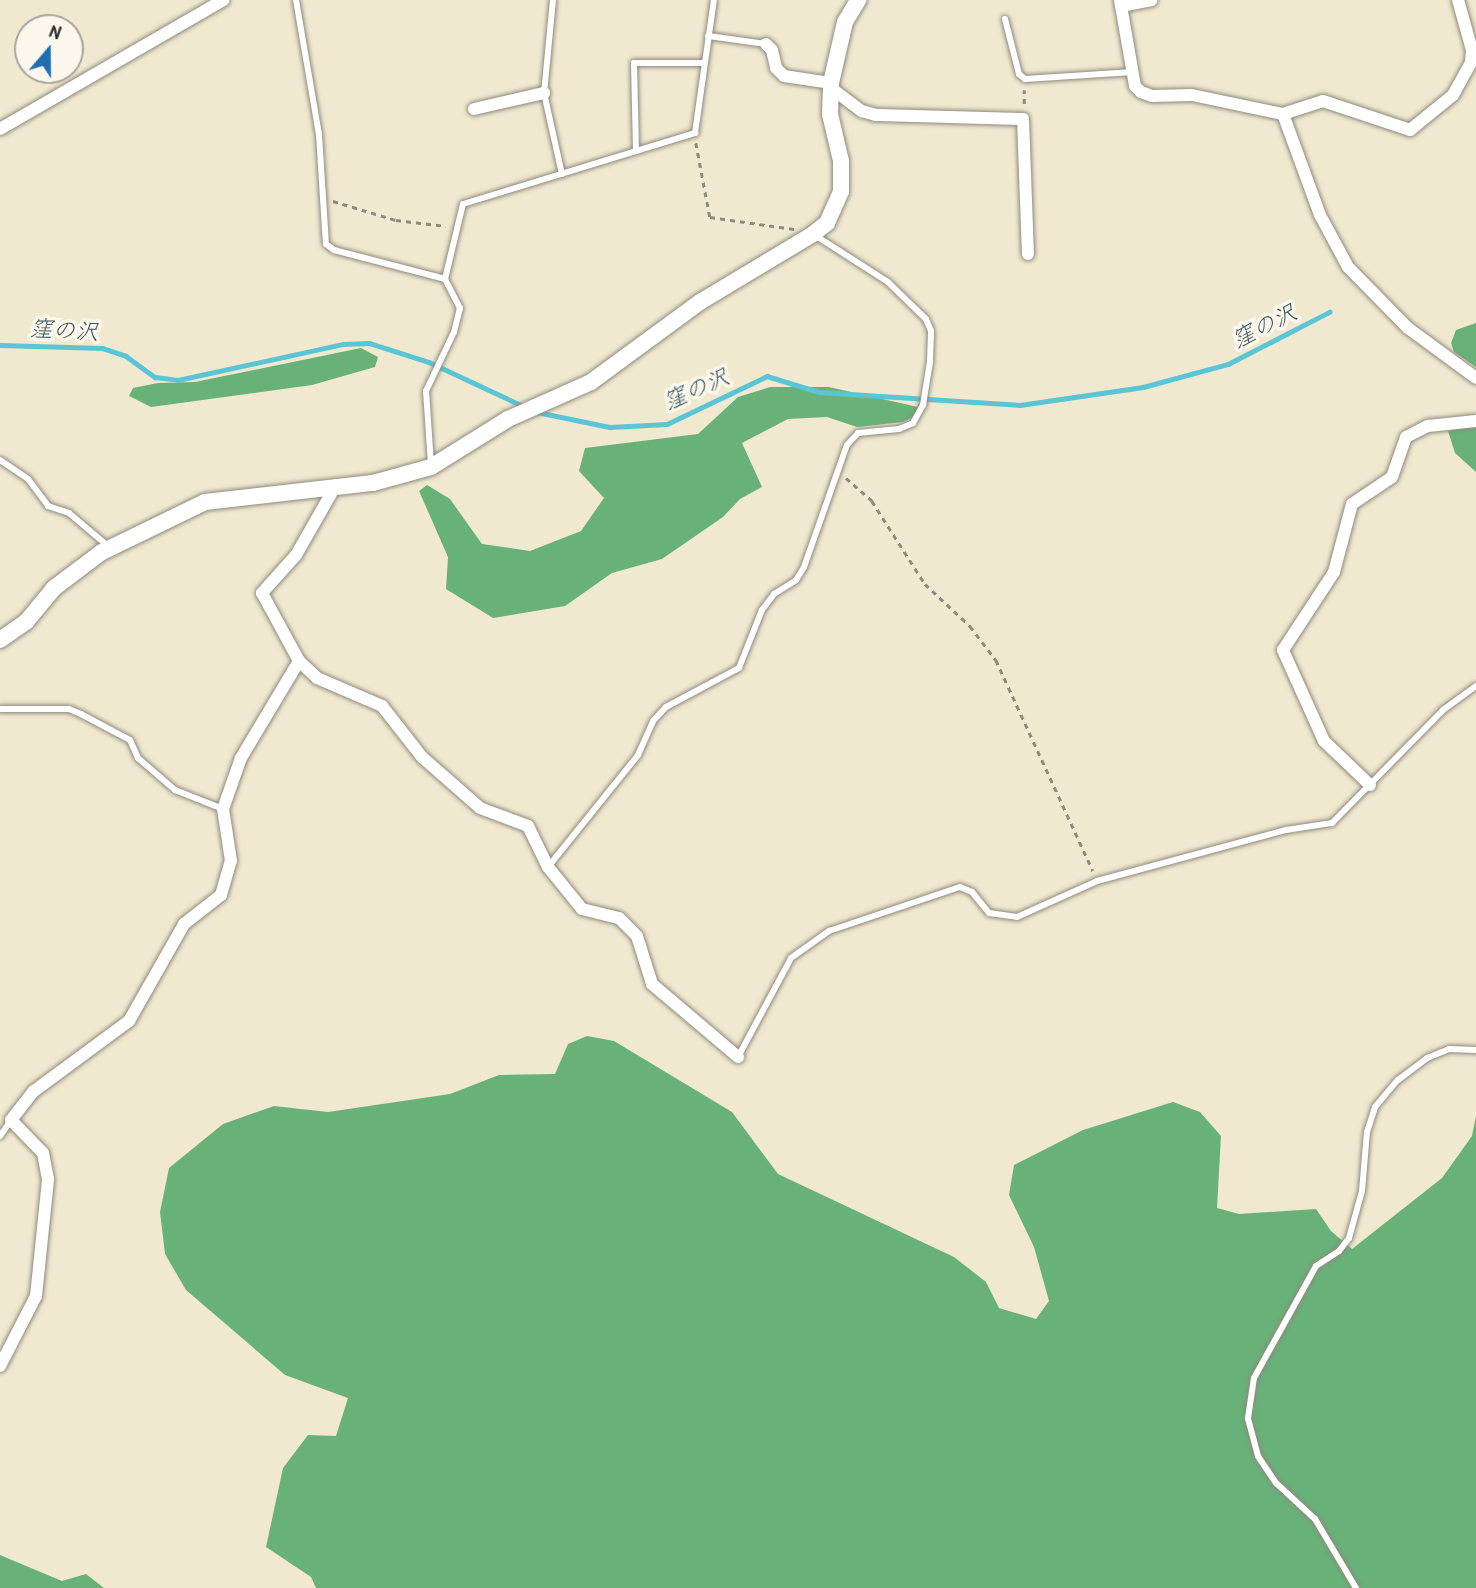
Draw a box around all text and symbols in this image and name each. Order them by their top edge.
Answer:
north arrow [14,14,84,84]
text: N [46,17,65,45]
water label: 窪の沢 [1227,298,1301,354]
water label: 窪の沢 [29,314,99,346]
water label: 窪の沢 [659,362,733,416]

